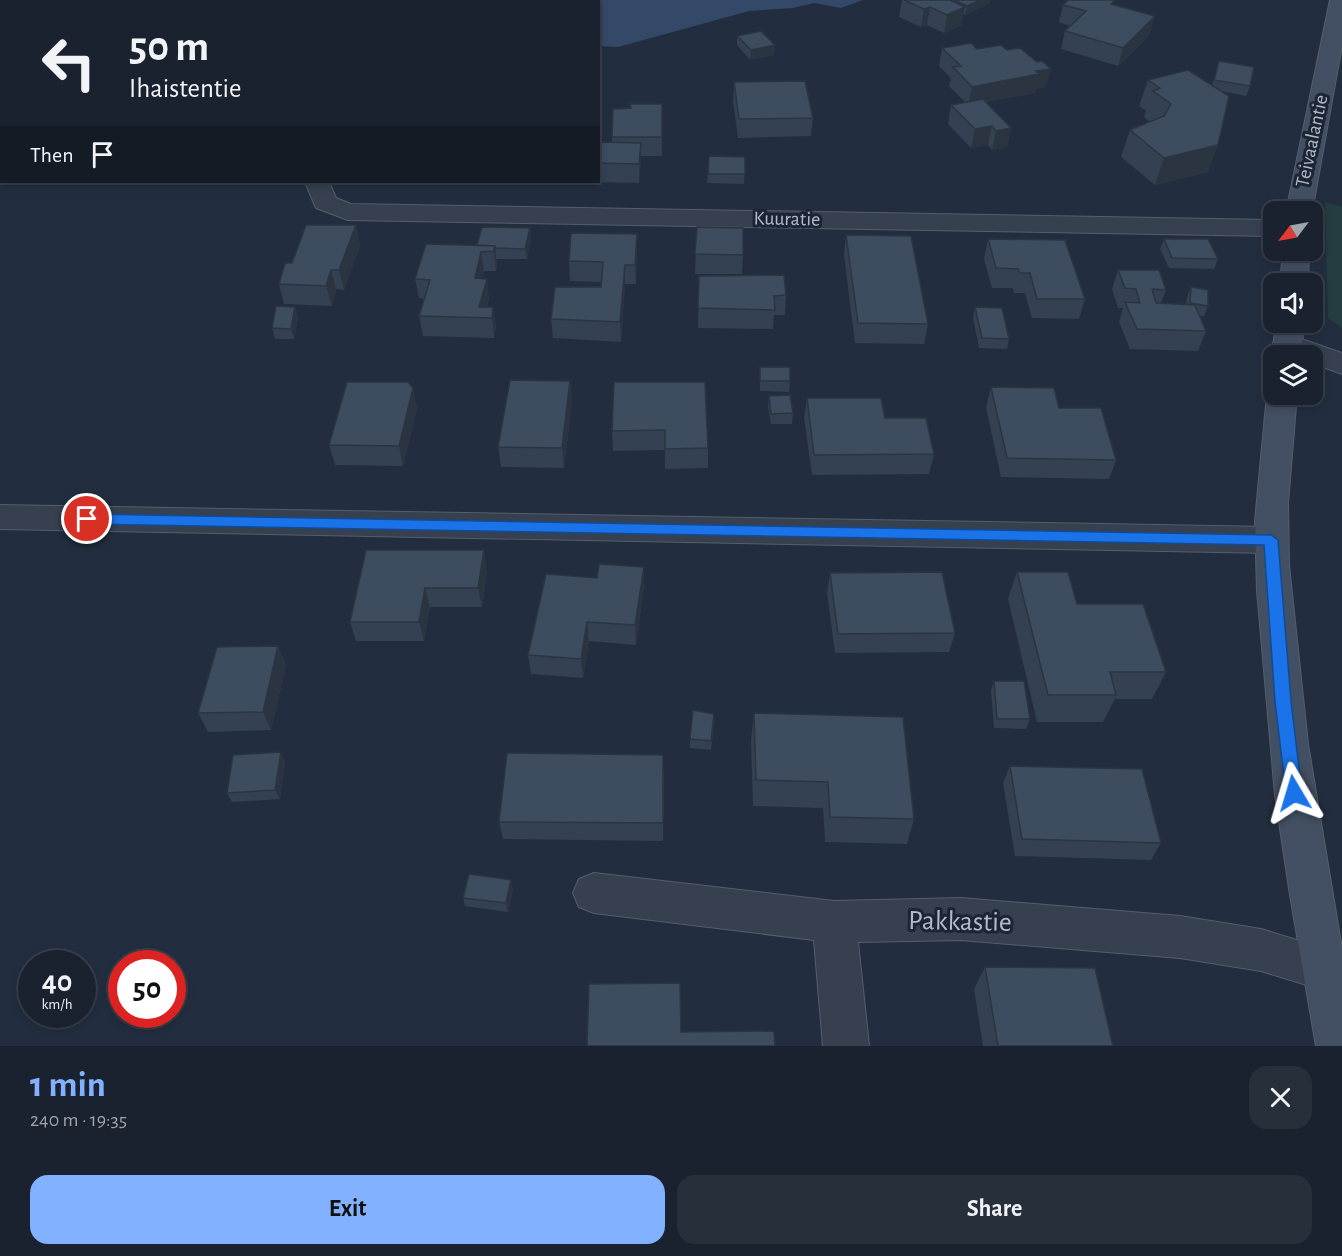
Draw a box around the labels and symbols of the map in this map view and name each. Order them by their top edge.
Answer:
street label: Teivaalantie [1292,93,1332,189]
north arrow [1263,201,1323,261]
street label: Kuuratie [753,208,821,230]
pin [61,493,112,544]
position arrow [1262,761,1326,825]
street label: Pakkastie [908,907,1012,937]
speed limit sign: 50 [108,950,186,1028]

